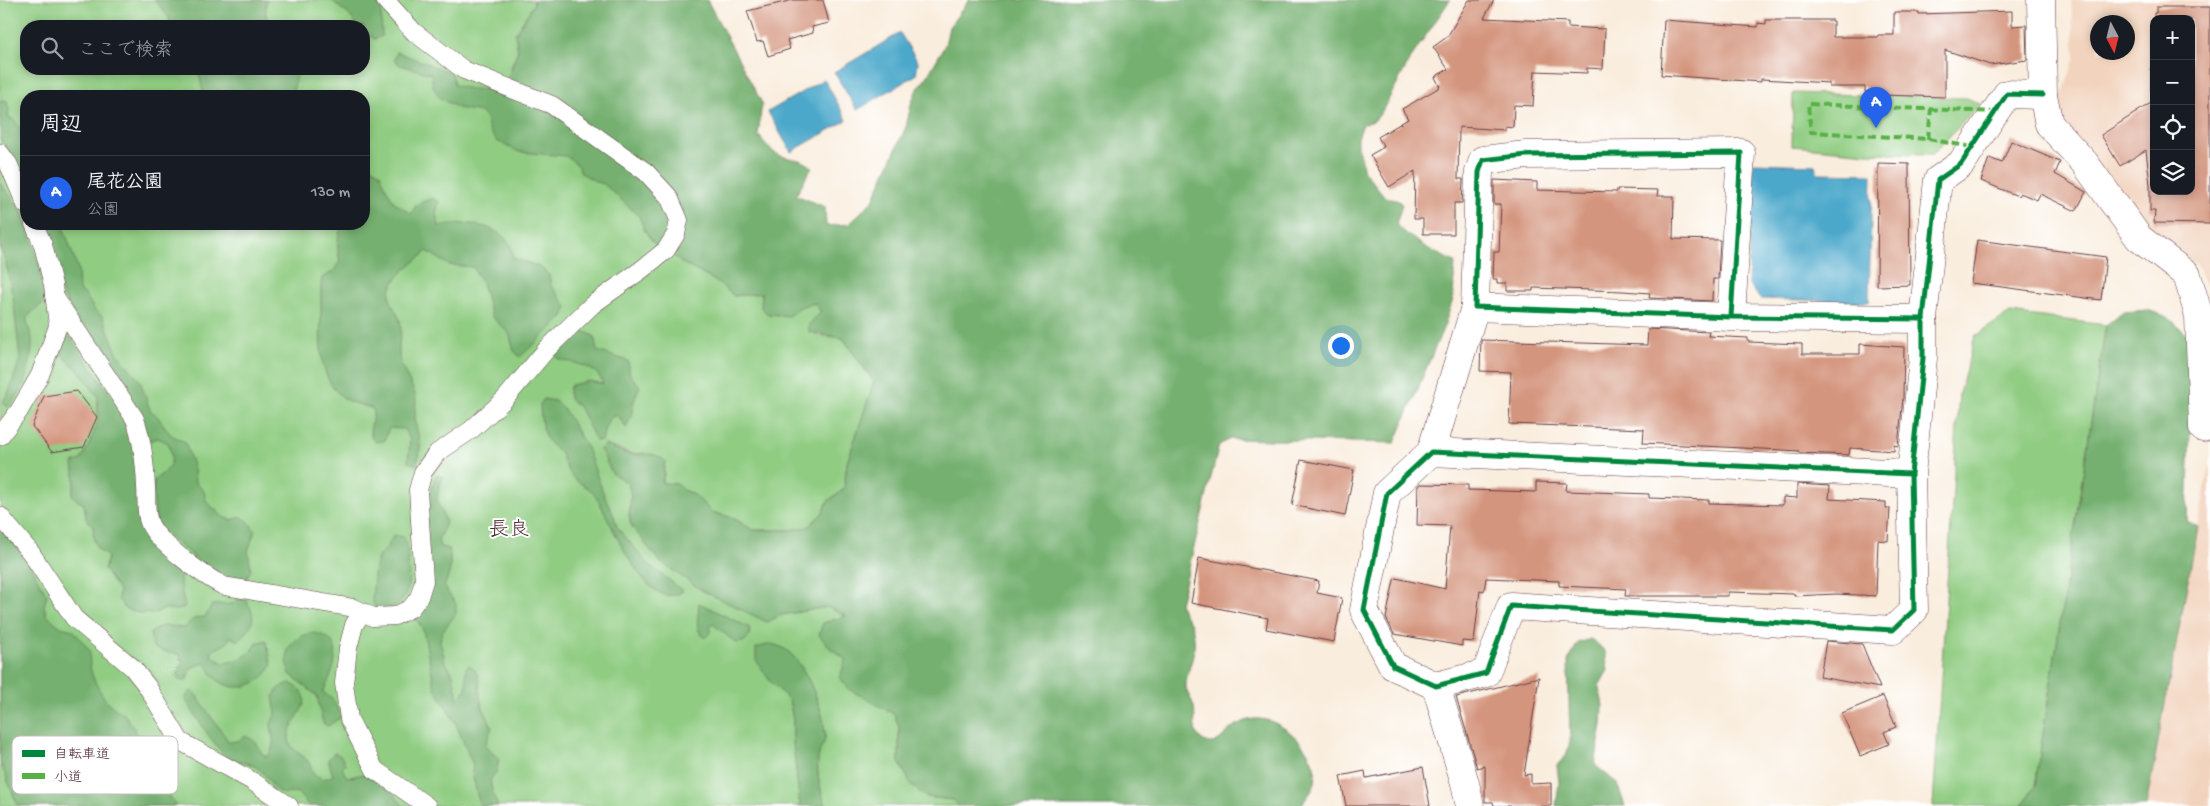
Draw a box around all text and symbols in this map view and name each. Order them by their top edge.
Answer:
north arrow [2090,15,2135,60]
map controls [2150,15,2195,195]
button: + [2150,15,2195,60]
search box [20,20,370,75]
icon: search [38,34,66,62]
text: ここで検索 [78,40,173,63]
button: − [2150,60,2195,105]
pin: A [1860,87,1892,128]
button: locate [2150,105,2195,150]
text: 周辺 [40,114,82,139]
button: layers [2150,150,2195,195]
text: 尾花公園 [87,172,163,195]
text: A [51,184,61,203]
text: 130 m [311,184,350,203]
text: 公園 [87,202,119,221]
your location [1328,333,1354,359]
district label: 長良 [489,518,529,543]
legend [12,736,178,794]
text: 自転車道 [54,747,110,764]
text: 小道 [54,770,82,787]

